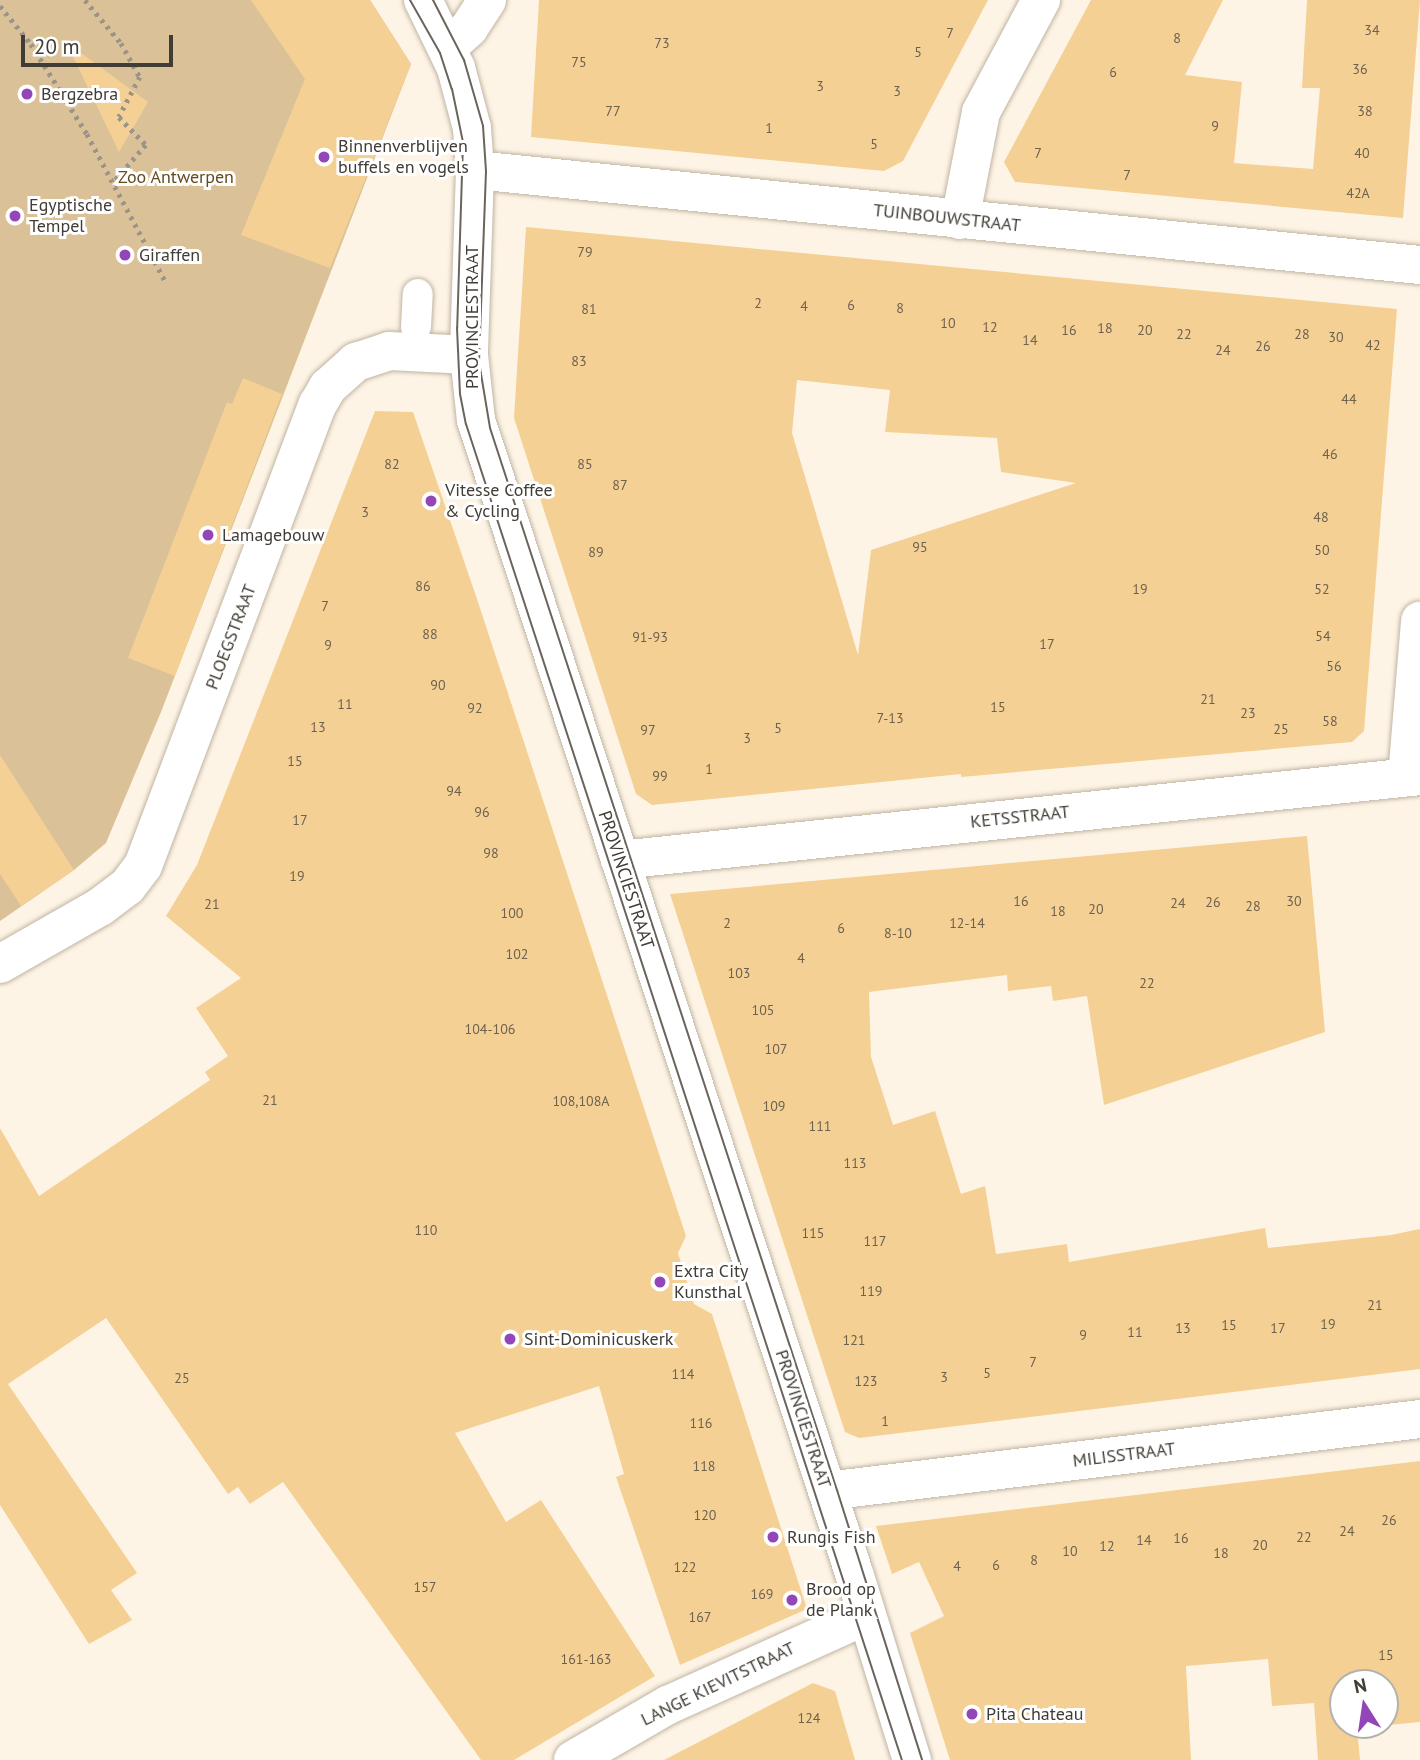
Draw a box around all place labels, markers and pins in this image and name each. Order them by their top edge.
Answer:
place label: Bergzebra [41,83,118,105]
marker: Bergzebra [19,86,35,102]
place label: Binnenverblijven buffels en vogels [338,136,469,178]
marker: Binnenverblijven buffels en vogels [316,149,332,165]
place label: Egyptische Tempel [29,195,112,238]
marker: Egyptische Tempel [7,208,23,224]
place label: Giraffen [139,244,200,266]
marker: Giraffen [117,247,133,263]
place label: Vitesse Coffee & Cycling [445,480,553,522]
marker: Vitesse Coffee & Cycling [423,493,439,509]
place label: Lamagebouw [222,524,325,546]
marker: Lamagebouw [200,527,216,543]
place label: Extra City Kunsthal [674,1261,748,1304]
marker: Extra City Kunsthal [652,1274,668,1290]
place label: Sint-Dominicuskerk [524,1328,673,1350]
marker: Sint-Dominicuskerk [502,1331,518,1347]
place label: Rungis Fish [787,1526,876,1548]
marker: Rungis Fish [765,1529,781,1545]
place label: Brood op de Plank [806,1579,876,1622]
marker: Brood op de Plank [784,1592,800,1608]
place label: Pita Chateau [986,1703,1083,1725]
marker: Pita Chateau [964,1706,980,1722]

